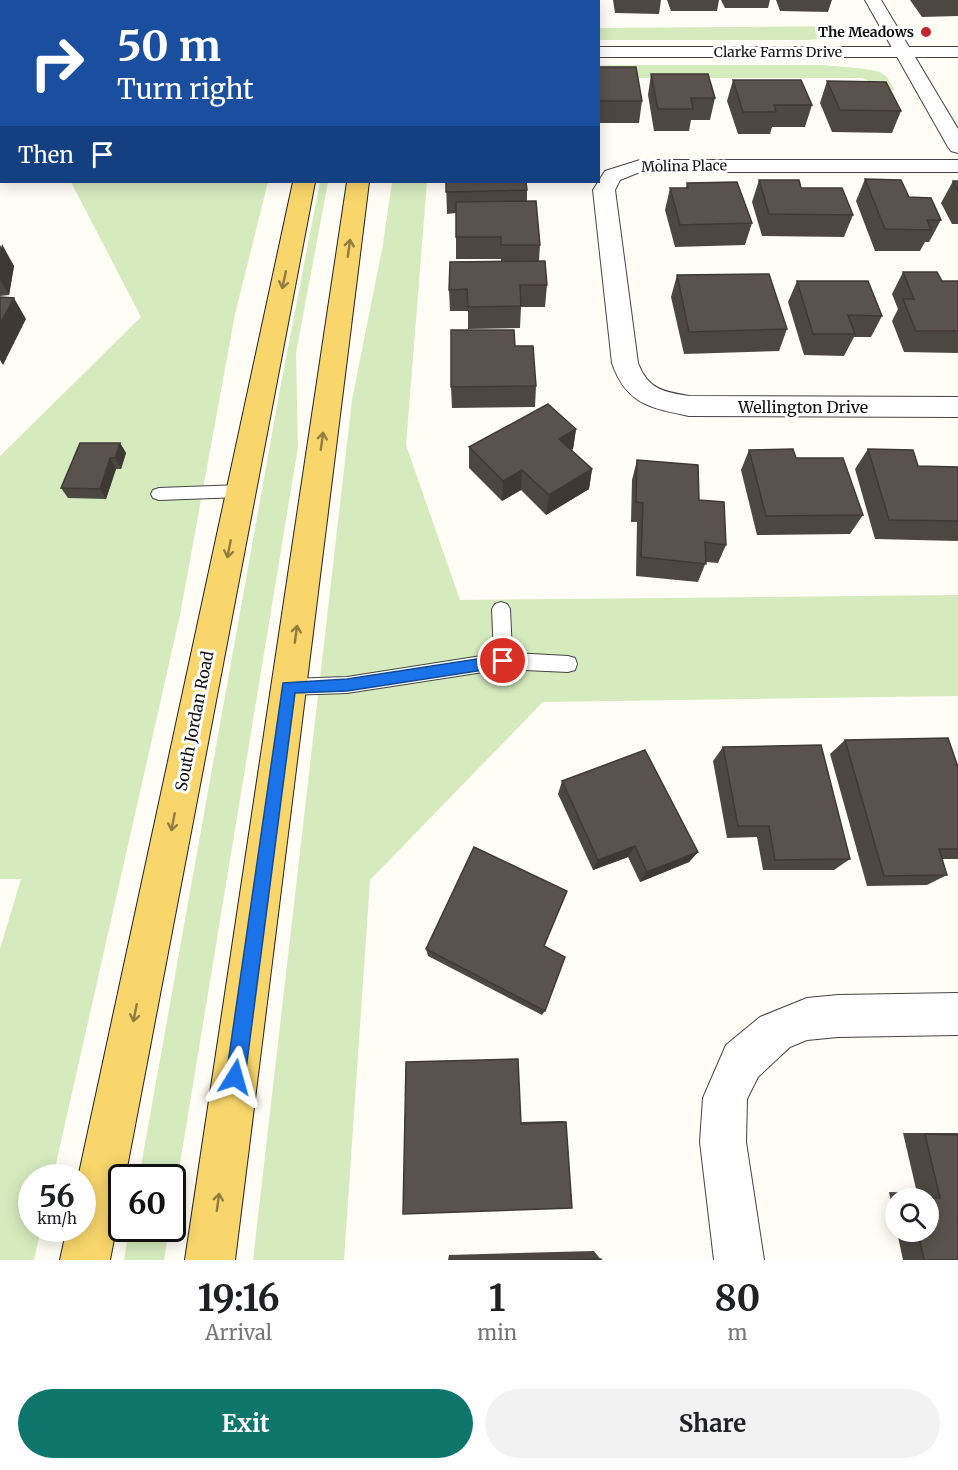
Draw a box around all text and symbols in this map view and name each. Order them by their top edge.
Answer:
text: 50 m [117,20,221,72]
place label: The Meadows [818,23,914,41]
icon: right [18,24,96,102]
marker: The Meadows [919,25,933,39]
street label: Clarke Farms Drive [714,43,842,61]
text: Turn right [117,72,254,106]
icon: arrive [86,138,119,171]
text: Then [18,141,74,169]
street label: Molina Place [641,156,727,176]
one-way arrow [343,238,354,258]
one-way arrow [278,270,289,289]
street label: Wellington Drive [737,397,868,417]
one-way arrow [317,432,328,451]
one-way arrow [222,539,234,558]
one-way arrow [290,625,301,645]
pin [477,635,528,686]
icon: arrive [486,644,519,677]
street label: South Jordan Road [171,649,217,793]
one-way arrow [167,812,178,832]
one-way arrow [129,1003,140,1023]
position arrow [203,1045,267,1109]
speed limit sign: 60 [108,1164,186,1242]
text: 56 [39,1177,75,1215]
map controls [885,1188,939,1242]
button: search [885,1188,939,1242]
one-way arrow [213,1193,224,1212]
text: km/h [37,1209,77,1228]
text: 19:16 [198,1276,280,1321]
text: 1 [489,1276,505,1321]
text: 80 [714,1276,760,1321]
text: Arrival [205,1320,272,1345]
text: min [477,1320,517,1345]
text: m [728,1320,747,1345]
button: Exit [18,1389,473,1458]
button: Share [485,1389,940,1458]

